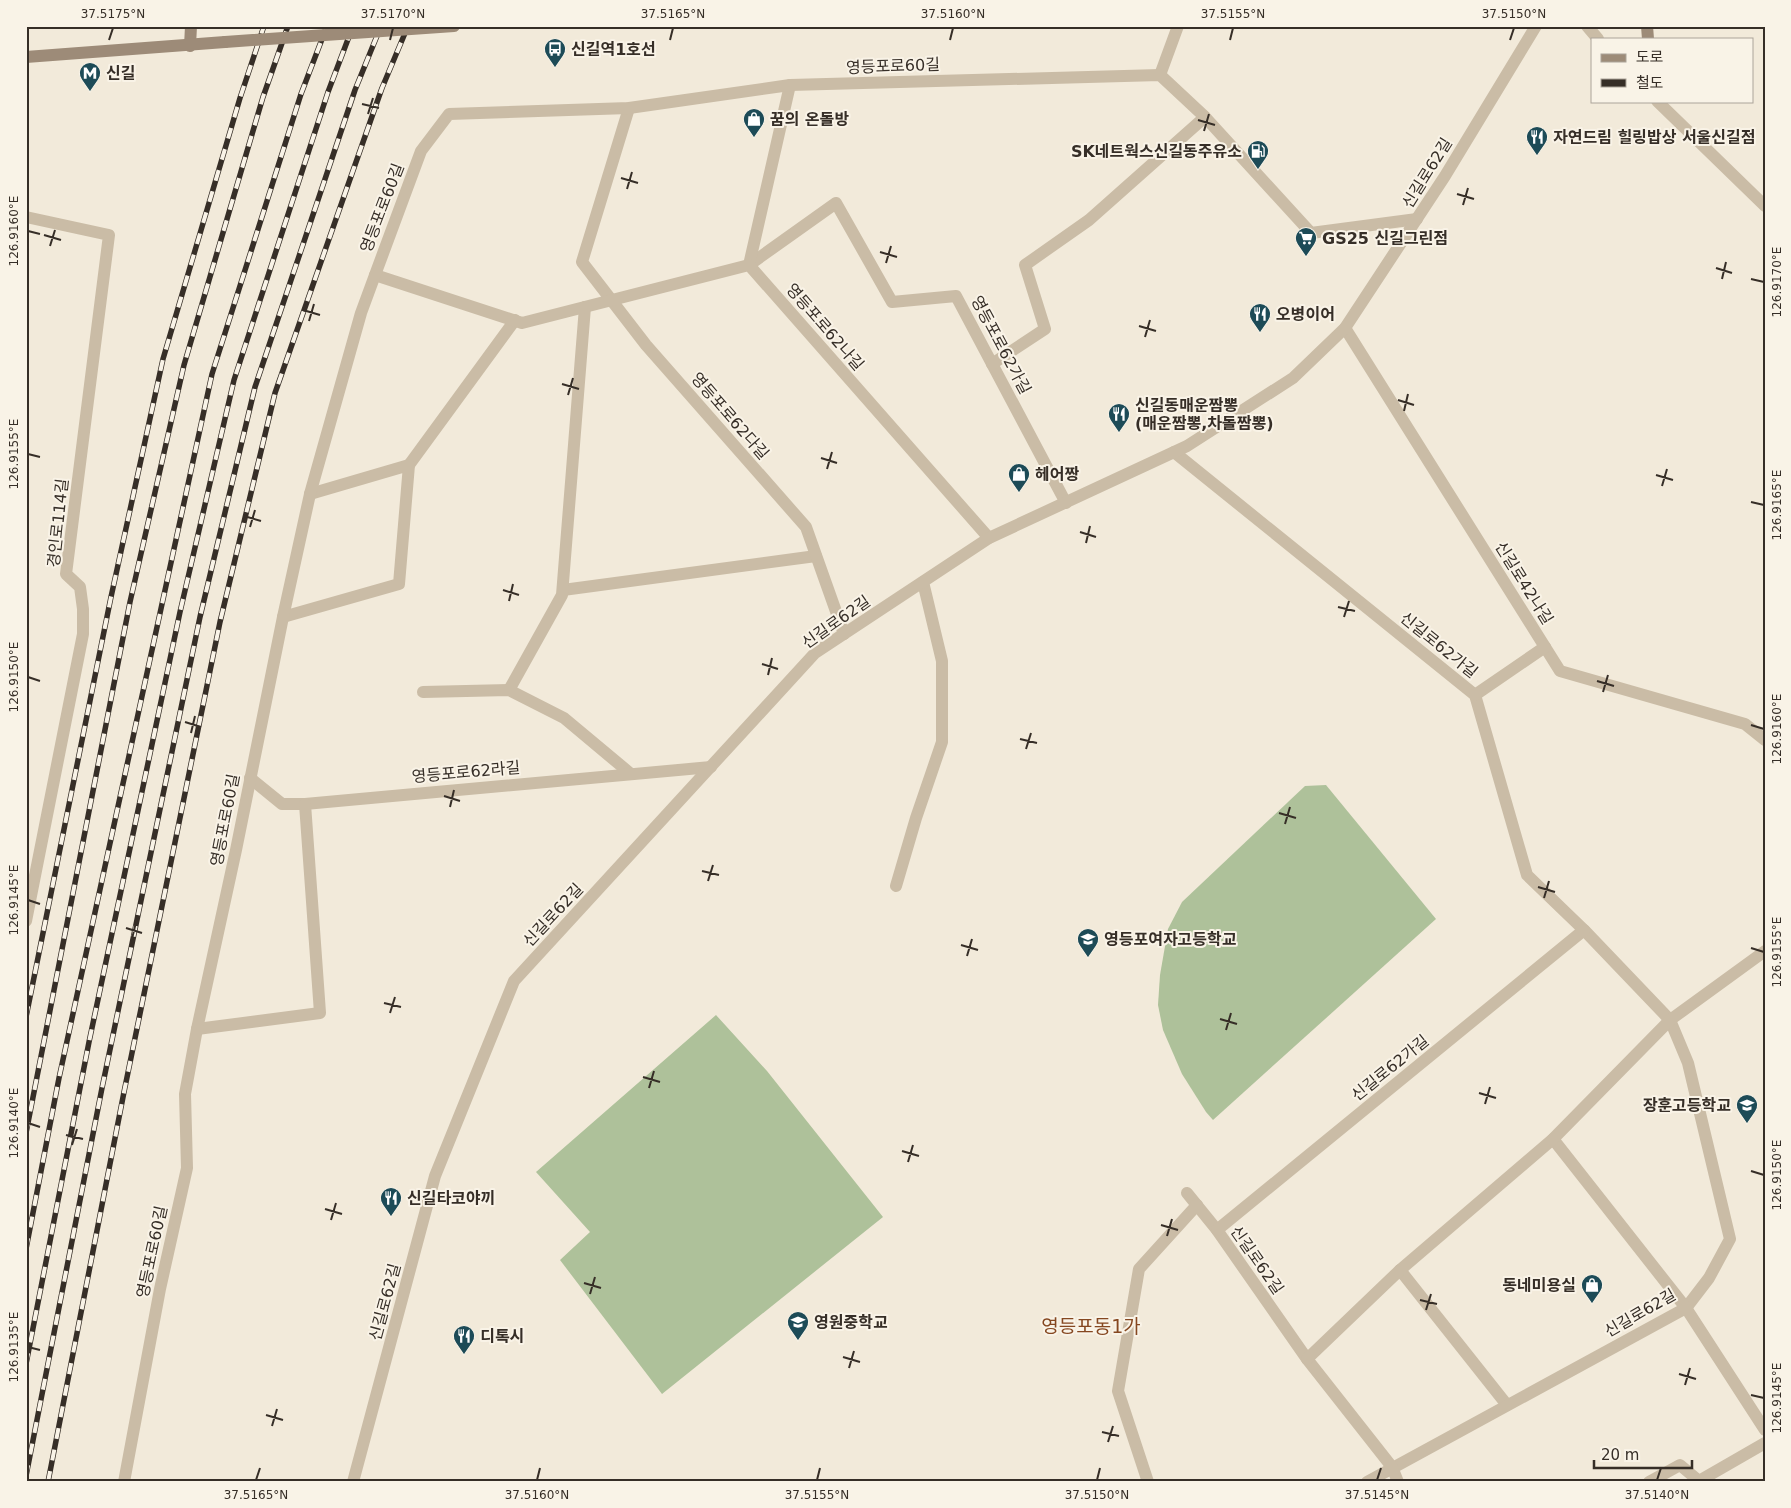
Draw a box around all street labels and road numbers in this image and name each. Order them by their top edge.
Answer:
street label: 영등포로60길 [846,55,940,77]
street label: 신길로62길 [1398,134,1456,212]
street label: 영등포로60길 [356,161,408,255]
street label: 영등포로62나길 [782,280,868,374]
street label: 영등포로62가길 [967,293,1035,397]
street label: 영등포로62다길 [687,369,773,463]
street label: 경인로114길 [44,478,72,568]
street label: 신길로42나길 [1491,538,1557,628]
street label: 신길로62길 [798,591,874,653]
street label: 신길로62가길 [1397,608,1481,682]
street label: 영등포로62라길 [411,758,521,786]
street label: 영등포로60길 [207,772,243,868]
street label: 신길로62길 [519,880,587,950]
street label: 신길로62가길 [1348,1031,1432,1105]
street label: 영등포로60길 [133,1204,171,1300]
street label: 신길로62길 [1226,1222,1288,1298]
street label: 신길로62길 [366,1261,404,1343]
street label: 신길로62길 [1601,1285,1679,1341]

